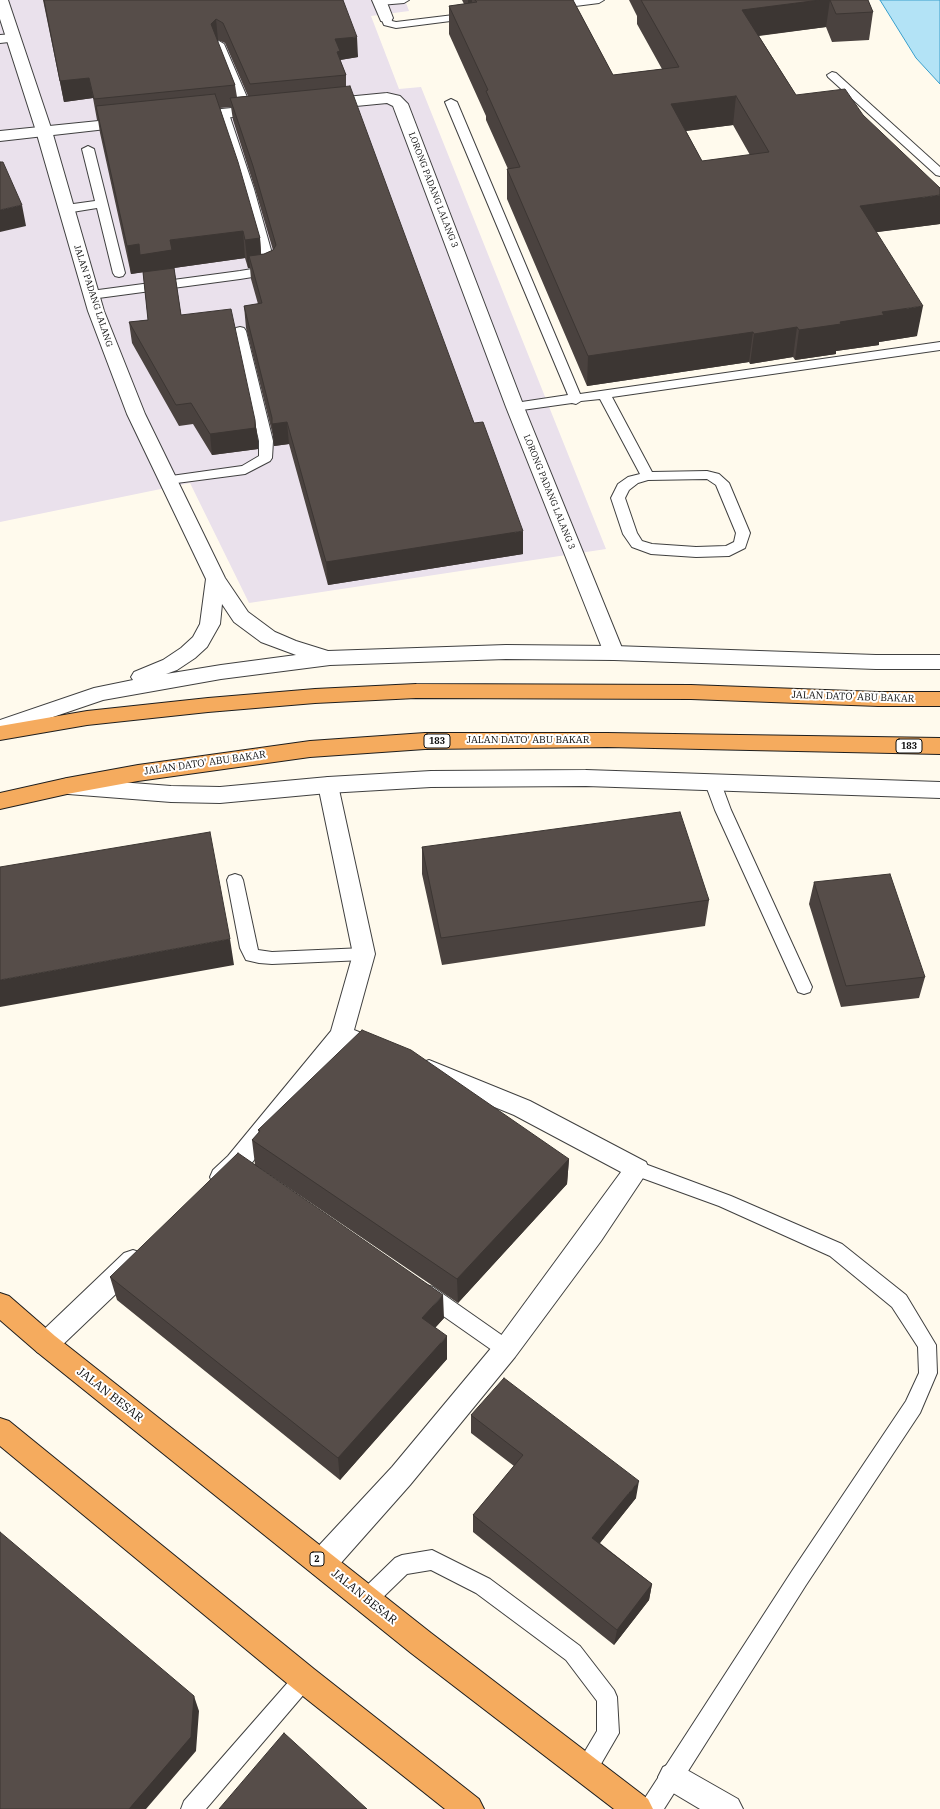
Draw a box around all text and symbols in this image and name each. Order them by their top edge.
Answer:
street label: LORONG PADANG LALANG 3 [406,131,460,249]
street label: JALAN PADANG LALANG [71,244,115,348]
street label: LORONG PADANG LALANG 3 [521,433,577,551]
street label: JALAN DATO' ABU BAKAR [791,689,915,705]
road number: 183 [424,734,450,748]
street label: JALAN DATO' ABU BAKAR [467,734,589,746]
road number: 183 [896,739,922,753]
street label: JALAN DATO' ABU BAKAR [143,749,267,777]
street label: JALAN BESAR [74,1365,146,1425]
road number: 2 [310,1552,324,1566]
street label: JALAN BESAR [328,1566,400,1628]

